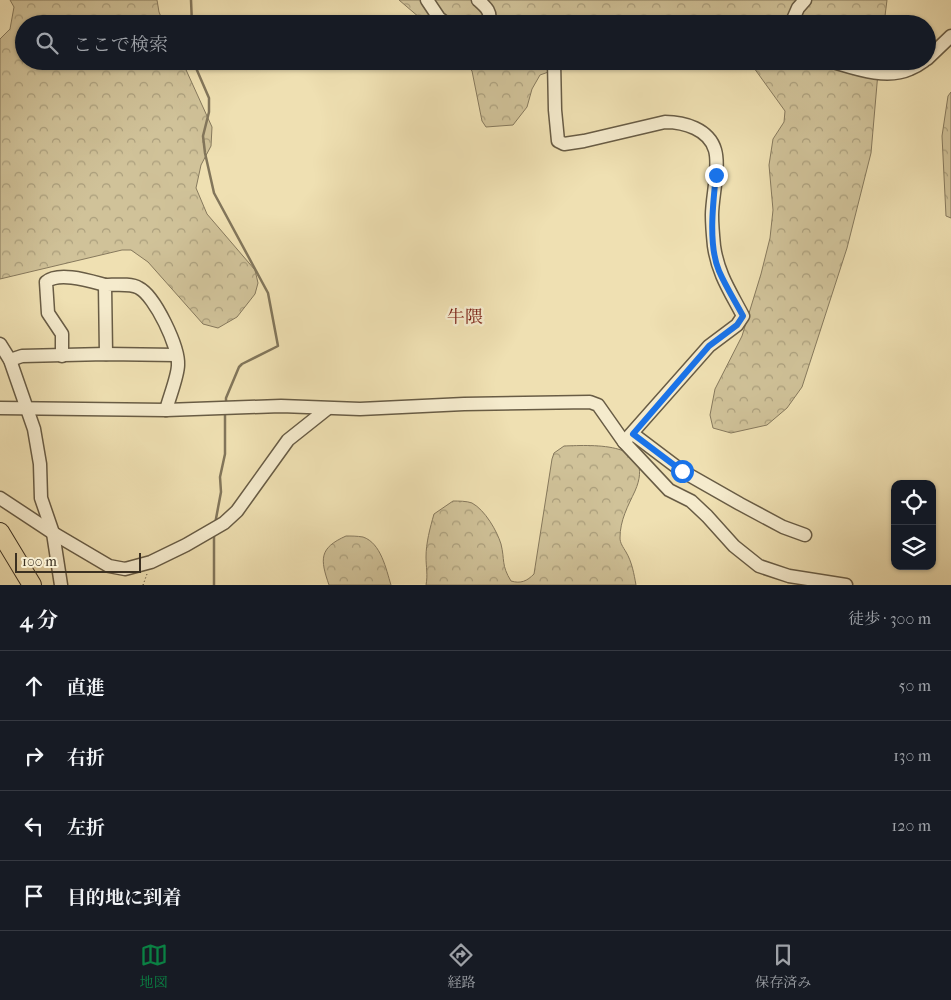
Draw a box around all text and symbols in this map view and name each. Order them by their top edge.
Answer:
search box [15,15,936,70]
icon: search [33,29,61,57]
text: ここで検索 [73,34,168,56]
route end [705,164,728,187]
district label: 牛隈 [447,307,483,328]
route start [671,460,694,483]
map controls [891,480,936,570]
button: locate [891,480,936,525]
button: layers [891,525,936,570]
scale bar [15,550,141,573]
text: 100 m [22,553,57,570]
text: 4 分 [20,608,58,632]
text: 徒歩 · 300 m [848,609,931,628]
icon: ahead [20,672,48,700]
text: 50 m [899,676,931,695]
text: 直進 [67,677,105,699]
icon: right [20,742,48,770]
text: 130 m [893,746,931,765]
text: 右折 [67,747,105,769]
icon: left [20,812,48,840]
text: 120 m [892,816,931,835]
text: 左折 [67,817,105,839]
icon: arrive [20,882,48,910]
text: 目的地に到着 [67,887,181,909]
tab: 地図 [140,941,168,991]
tab: 経路 [447,941,475,991]
tab: 保存済み [755,941,811,991]

